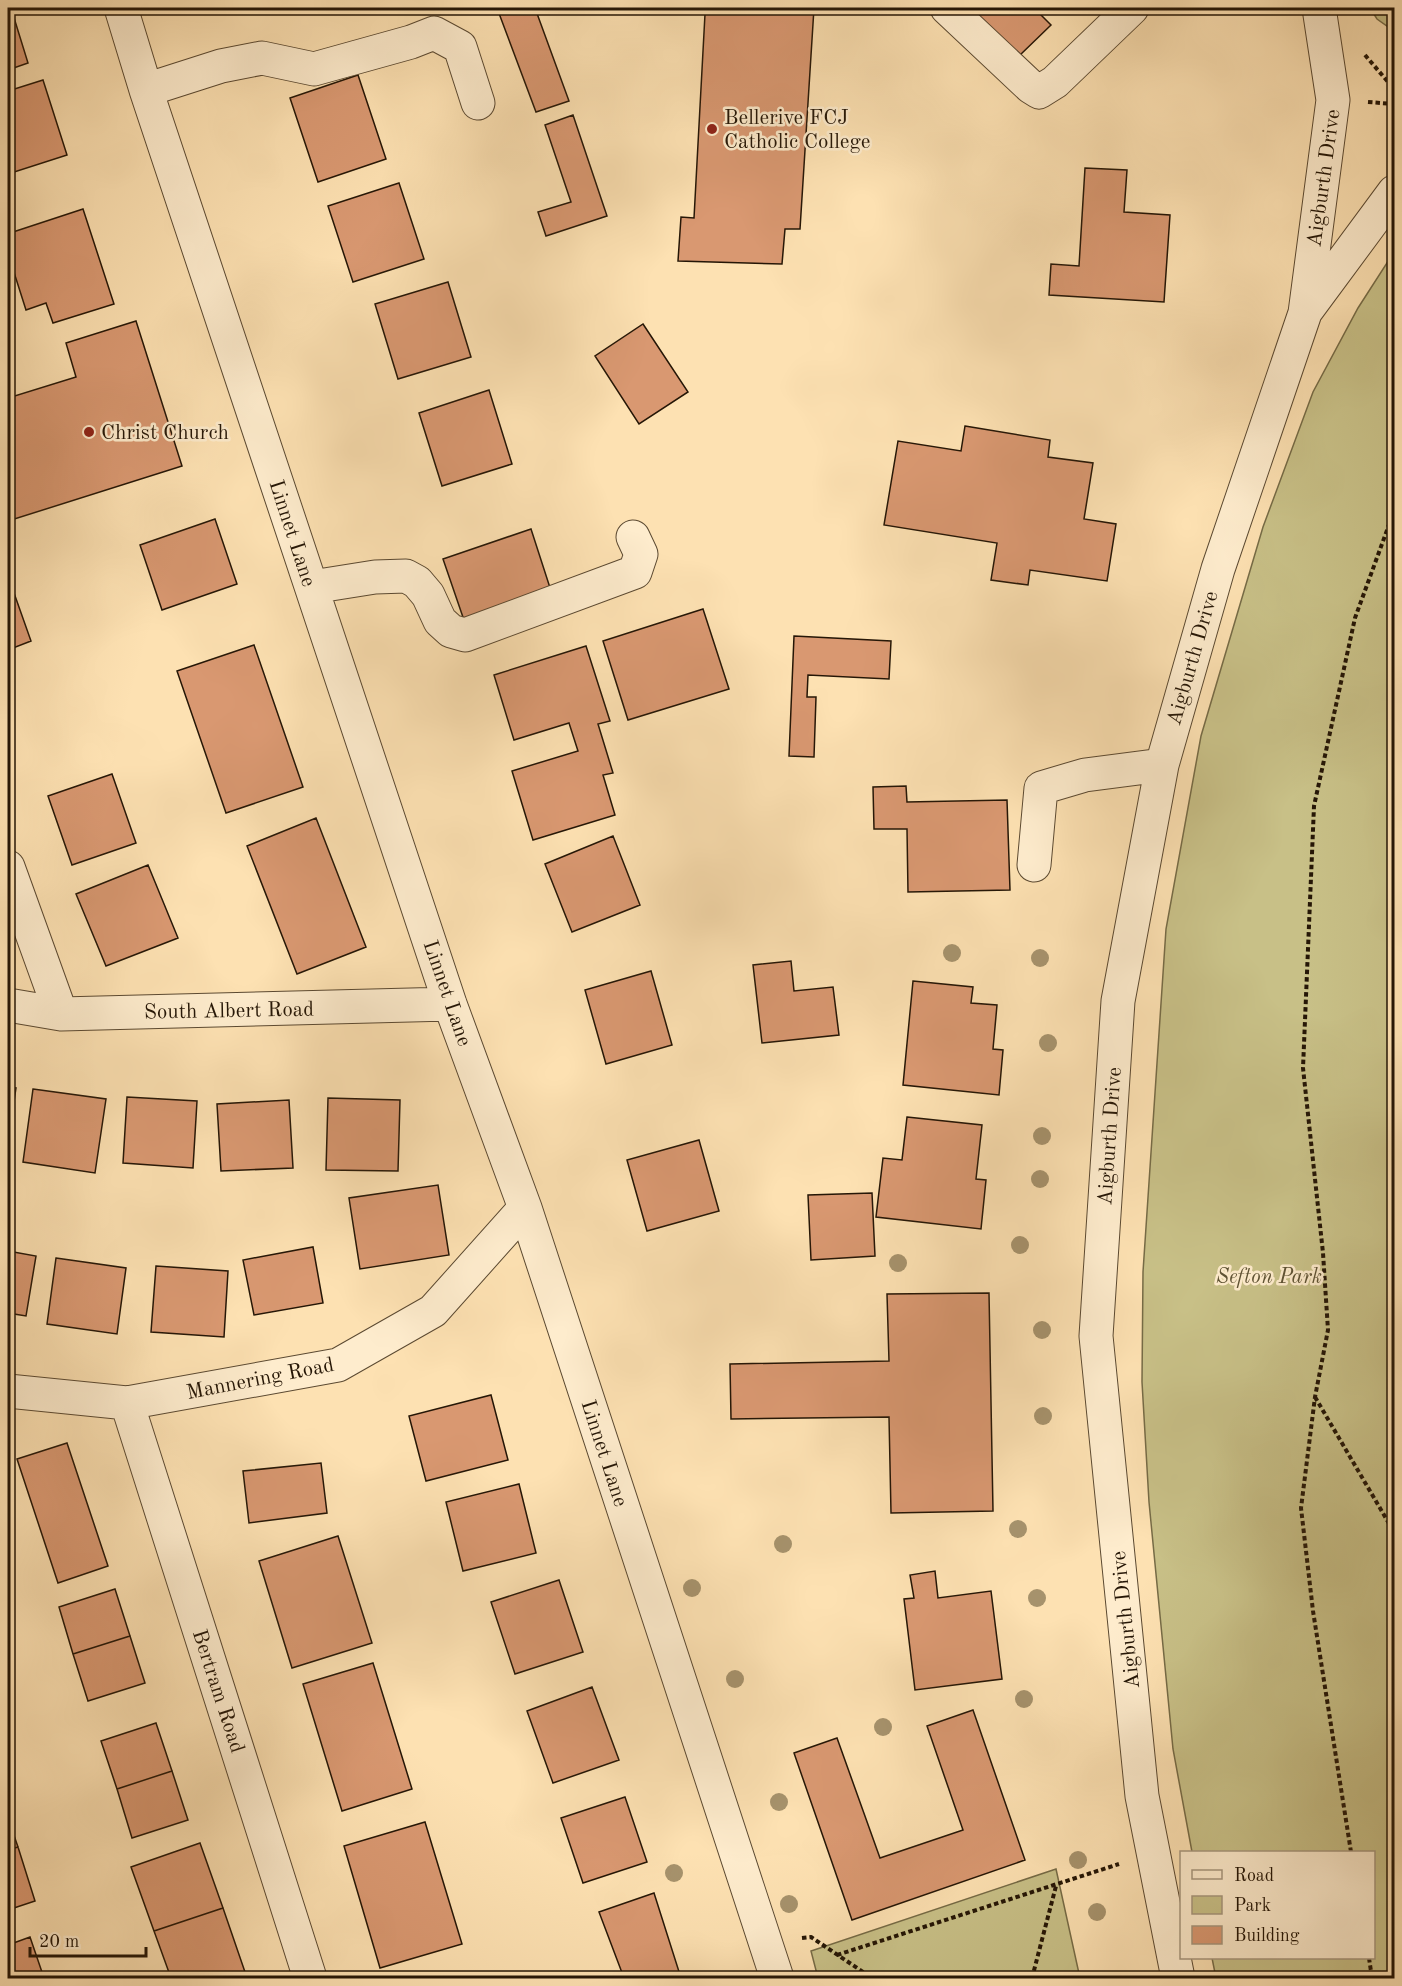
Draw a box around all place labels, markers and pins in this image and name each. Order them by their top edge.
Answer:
place label: Bellerive FCJ Catholic College [724,108,871,153]
marker: Bellerive FCJ Catholic College [705,122,719,136]
place label: Christ Church [101,423,229,444]
marker: Christ Church [82,425,96,439]

